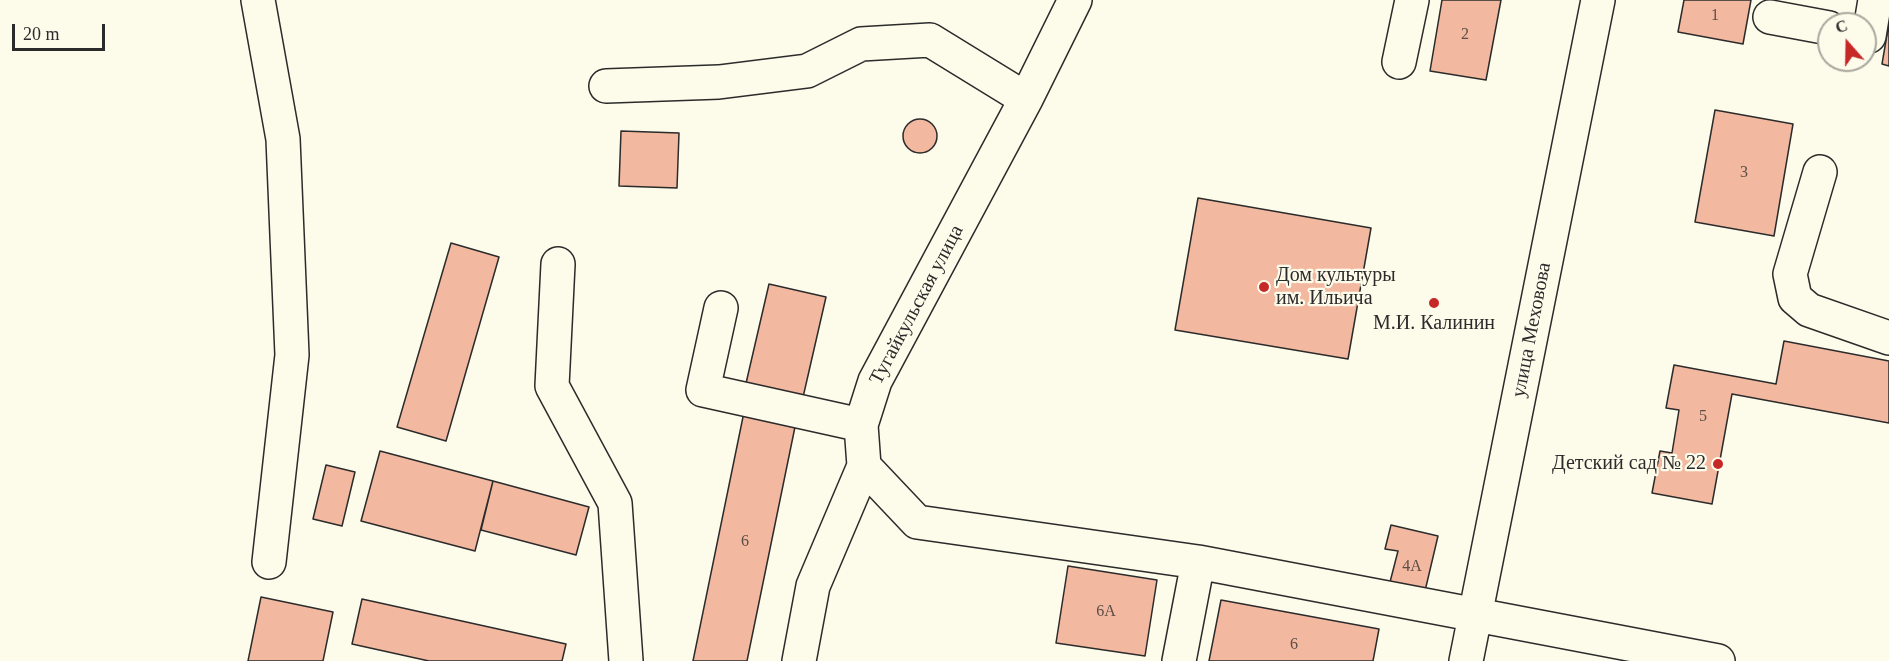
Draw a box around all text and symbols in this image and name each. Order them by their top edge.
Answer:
house number: 1 [1711,6,1719,26]
scale bar [15,12,108,50]
north arrow [1817,12,1877,72]
text: С [1833,17,1850,36]
text: 20 m [23,24,60,44]
house number: 2 [1461,25,1469,45]
house number: 3 [1740,163,1748,183]
street label: Тугайкульская улица [865,221,969,389]
street label: улица Меховова [1507,260,1557,400]
place label: Дом культуры им. Ильича [1276,264,1396,311]
marker: Дом культуры им. Ильича [1257,280,1271,294]
marker: М.И. Калинин [1427,296,1441,310]
place label: М.И. Калинин [1373,312,1495,336]
house number: 5 [1699,407,1707,427]
place label: Детский сад № 22 [1552,452,1706,476]
marker: Детский сад № 22 [1711,457,1725,471]
house number: 6 [741,532,749,552]
house number: 4А [1402,557,1422,577]
house number: 6А [1096,602,1116,622]
house number: 6 [1290,635,1298,655]

